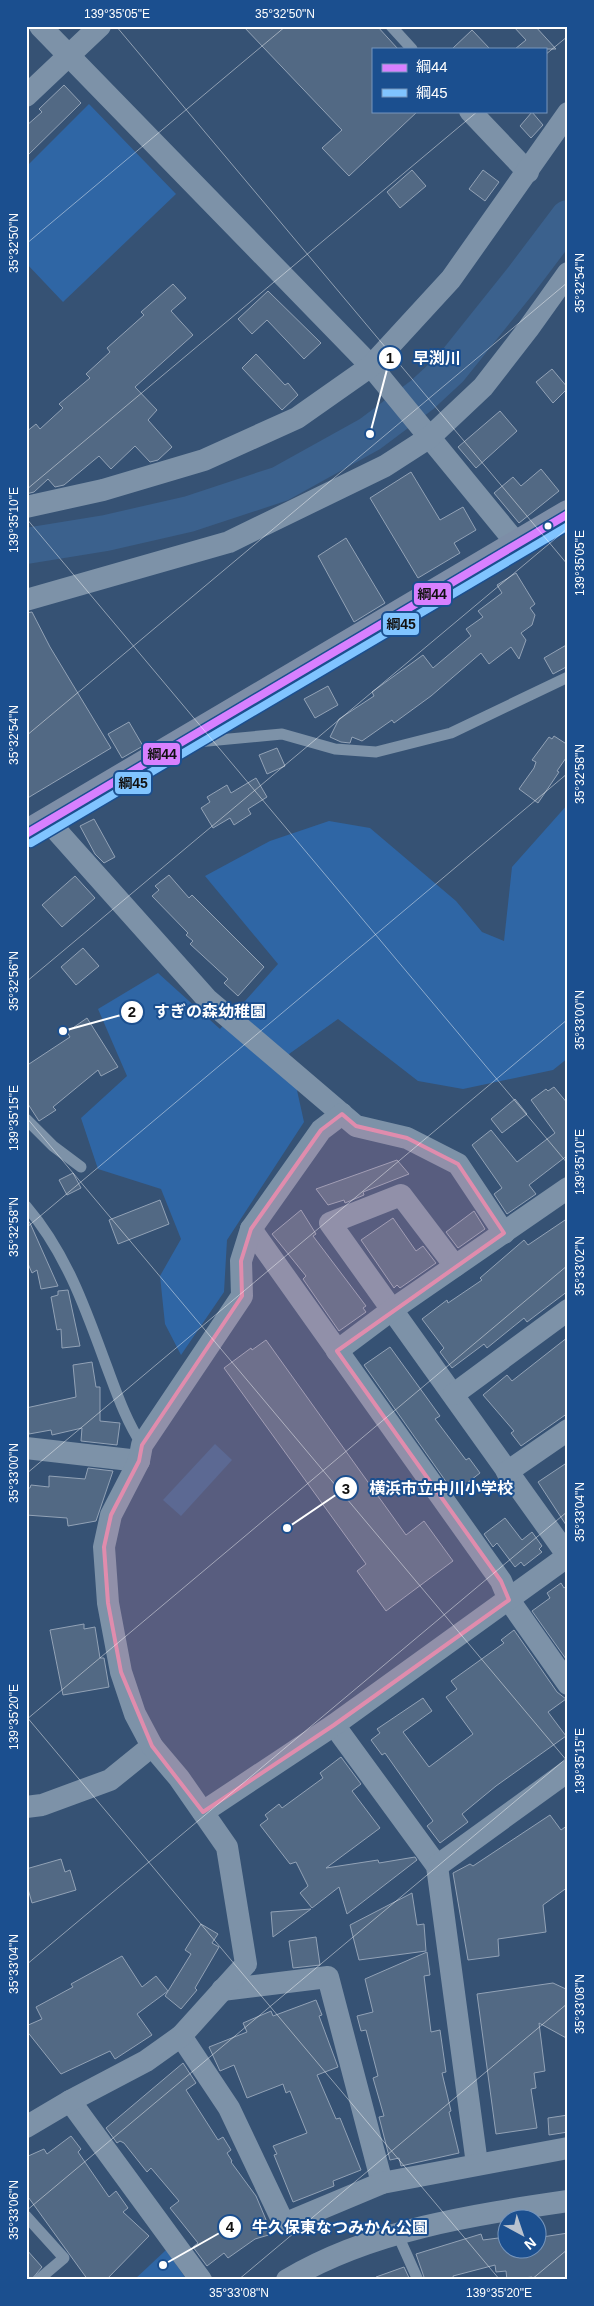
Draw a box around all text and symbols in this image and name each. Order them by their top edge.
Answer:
text: 139°35'05"E [84,7,150,21]
text: 35°32'50"N [255,7,315,21]
legend [372,48,546,112]
text: 綱44 [416,58,448,75]
text: 綱45 [416,84,448,101]
text: 35°32'50"N [7,213,21,273]
text: 35°32'54"N [573,253,587,313]
callout: 早渕川 [378,342,471,373]
text: 1 [386,349,394,366]
text: 早渕川 [413,349,461,367]
text: 139°35'10"E [7,487,21,553]
unlabelled marker [543,521,553,531]
text: 139°35'05"E [573,530,587,596]
line badge: 綱44 [413,582,452,606]
text: 綱44 [417,586,447,602]
line badge: 綱45 [382,612,420,636]
text: 綱45 [386,616,416,632]
text: 35°32'54"N [7,705,21,765]
line badge: 綱44 [142,742,181,766]
text: 35°32'58"N [573,744,587,804]
text: 綱44 [147,746,177,762]
line badge: 綱45 [114,771,152,795]
text: 綱45 [118,775,148,791]
text: 35°32'56"N [7,951,21,1011]
text: 35°33'00"N [573,990,587,1050]
callout: すぎの森幼稚園 [119,996,276,1027]
text: 2 [128,1003,136,1020]
text: すぎの森幼稚園 [154,1003,266,1020]
text: 139°35'15"E [7,1085,21,1151]
text: 139°35'10"E [573,1129,587,1195]
text: 35°32'58"N [7,1197,21,1257]
text: 35°33'02"N [573,1236,587,1296]
text: 35°33'00"N [7,1443,21,1503]
callout: 横浜市立中川小学校 [334,1473,523,1504]
text: 横浜市立中川小学校 [369,1479,513,1497]
text: 3 [342,1480,350,1497]
text: 35°33'04"N [573,1482,587,1542]
text: 139°35'20"E [7,1684,21,1750]
text: 139°35'15"E [573,1728,587,1794]
text: 35°33'04"N [7,1934,21,1994]
text: 35°33'08"N [573,1974,587,2034]
text: 35°33'06"N [7,2180,21,2240]
north arrow [496,2208,546,2258]
callout: 牛久保東なつみかん公園 [217,2212,438,2243]
text: 4 [226,2218,235,2235]
text: 牛久保東なつみかん公園 [252,2219,428,2236]
text: N [521,2235,539,2253]
text: 35°33'08"N [209,2286,269,2300]
text: 139°35'20"E [466,2286,532,2300]

